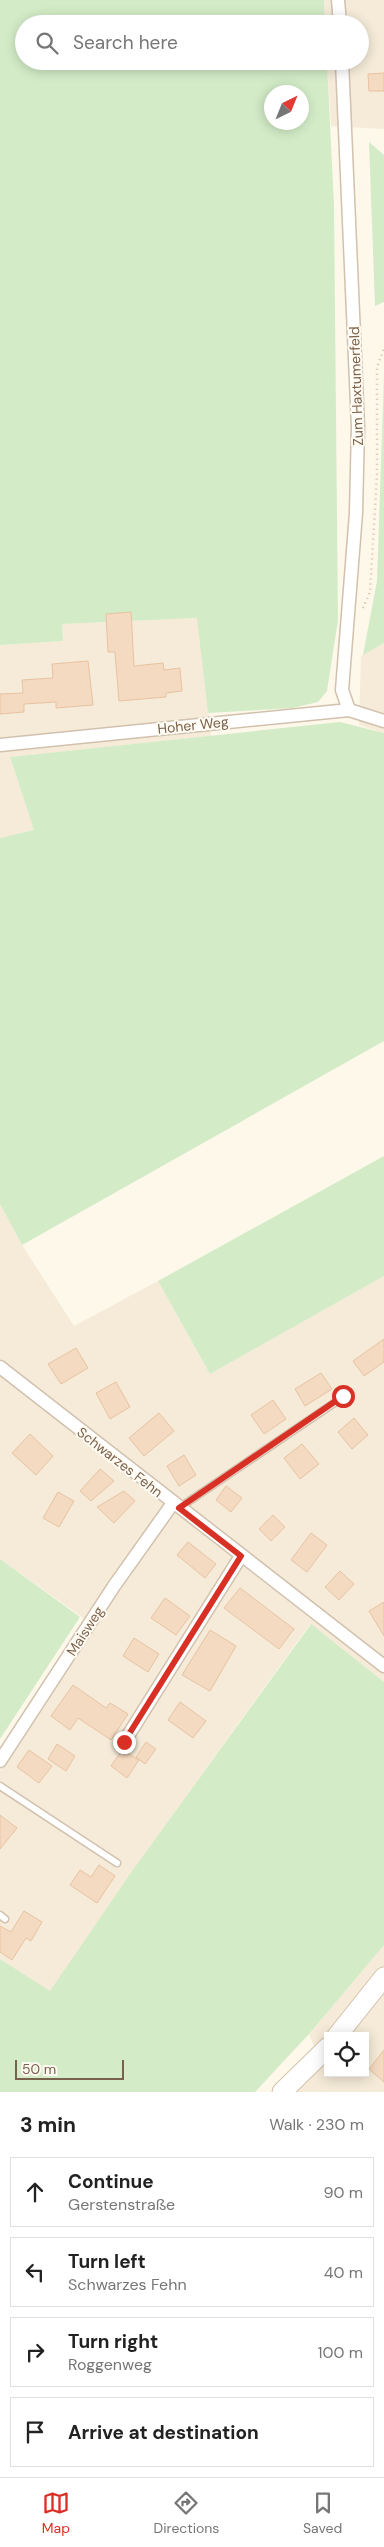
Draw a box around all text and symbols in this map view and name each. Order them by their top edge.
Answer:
search box [15,15,369,70]
icon: search [33,29,61,57]
text: Search here [73,30,178,55]
north arrow [264,85,309,130]
street label: Zum Haxtumerfeld [345,326,367,446]
street label: Hoher Weg [157,712,230,738]
route start [332,1385,355,1408]
street label: Schwarzes Fehn [74,1423,166,1501]
street label: Maisweg [62,1603,108,1659]
route end [113,1731,136,1754]
map controls [324,2032,369,2077]
button: locate [324,2032,369,2077]
scale bar [15,2057,124,2080]
text: 50 m [22,2060,56,2078]
text: 3 min [20,2111,76,2139]
text: Walk · 230 m [269,2114,364,2135]
text: Continue [68,2169,154,2194]
icon: ahead [21,2178,49,2206]
text: 90 m [323,2182,363,2203]
text: Gerstenstraße [68,2194,175,2215]
text: Turn left [68,2249,146,2274]
icon: left [21,2258,49,2286]
text: 40 m [324,2262,363,2283]
text: Schwarzes Fehn [68,2274,187,2295]
text: Turn right [68,2329,158,2354]
icon: right [21,2338,49,2366]
text: 100 m [318,2342,363,2363]
text: Roggenweg [68,2354,152,2375]
icon: arrive [21,2418,49,2446]
text: Arrive at destination [68,2420,259,2445]
tab: Map [42,2489,70,2537]
tab: Directions [154,2489,219,2537]
tab: Saved [303,2489,342,2537]

